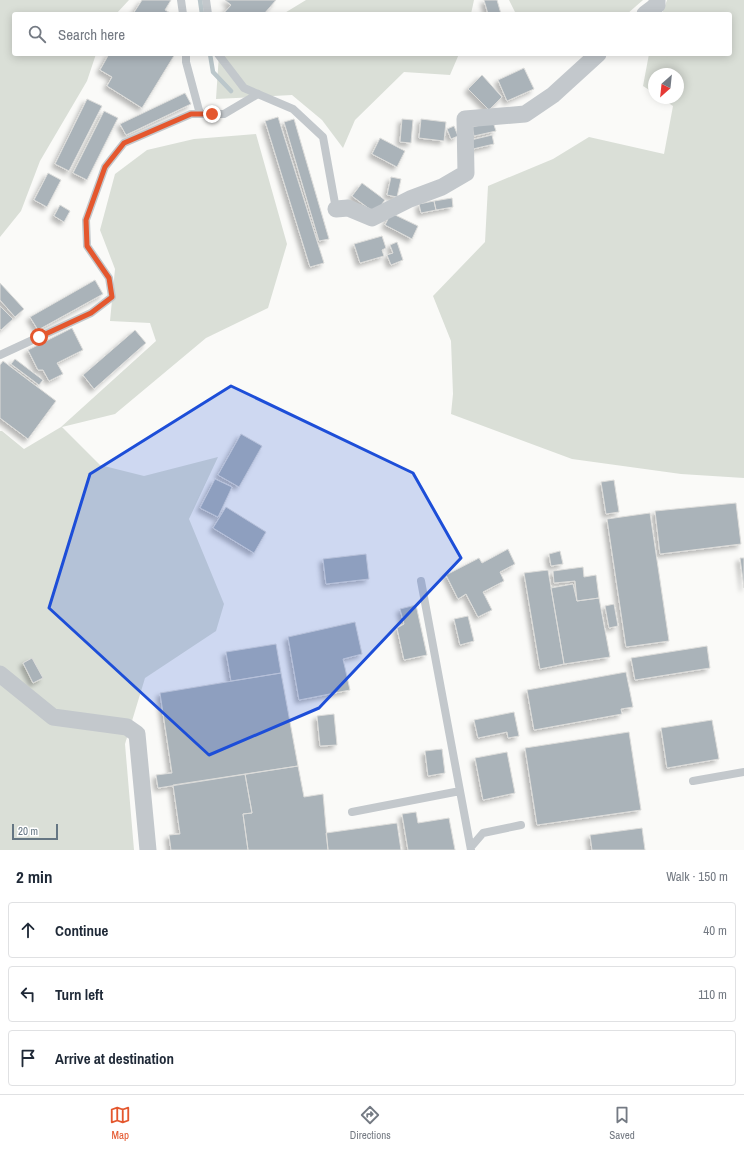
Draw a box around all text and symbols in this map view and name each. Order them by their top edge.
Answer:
search box [12,12,732,56]
icon: search [26,23,48,45]
text: Search here [58,24,125,45]
north arrow [648,68,684,104]
route end [203,105,221,123]
route start [30,328,48,346]
scale bar [12,822,58,841]
text: 20 m [18,824,38,838]
text: 2 min [16,865,52,888]
text: Walk · 150 m [666,868,728,885]
icon: ahead [17,919,39,941]
text: Continue [55,920,108,941]
text: 40 m [703,922,727,939]
icon: left [17,983,39,1005]
text: Turn left [55,984,103,1005]
text: 110 m [698,986,727,1003]
icon: arrive [17,1047,39,1069]
text: Arrive at destination [55,1048,174,1069]
tab: Map [109,1104,131,1142]
tab: Directions [350,1104,391,1142]
tab: Saved [609,1104,635,1142]

